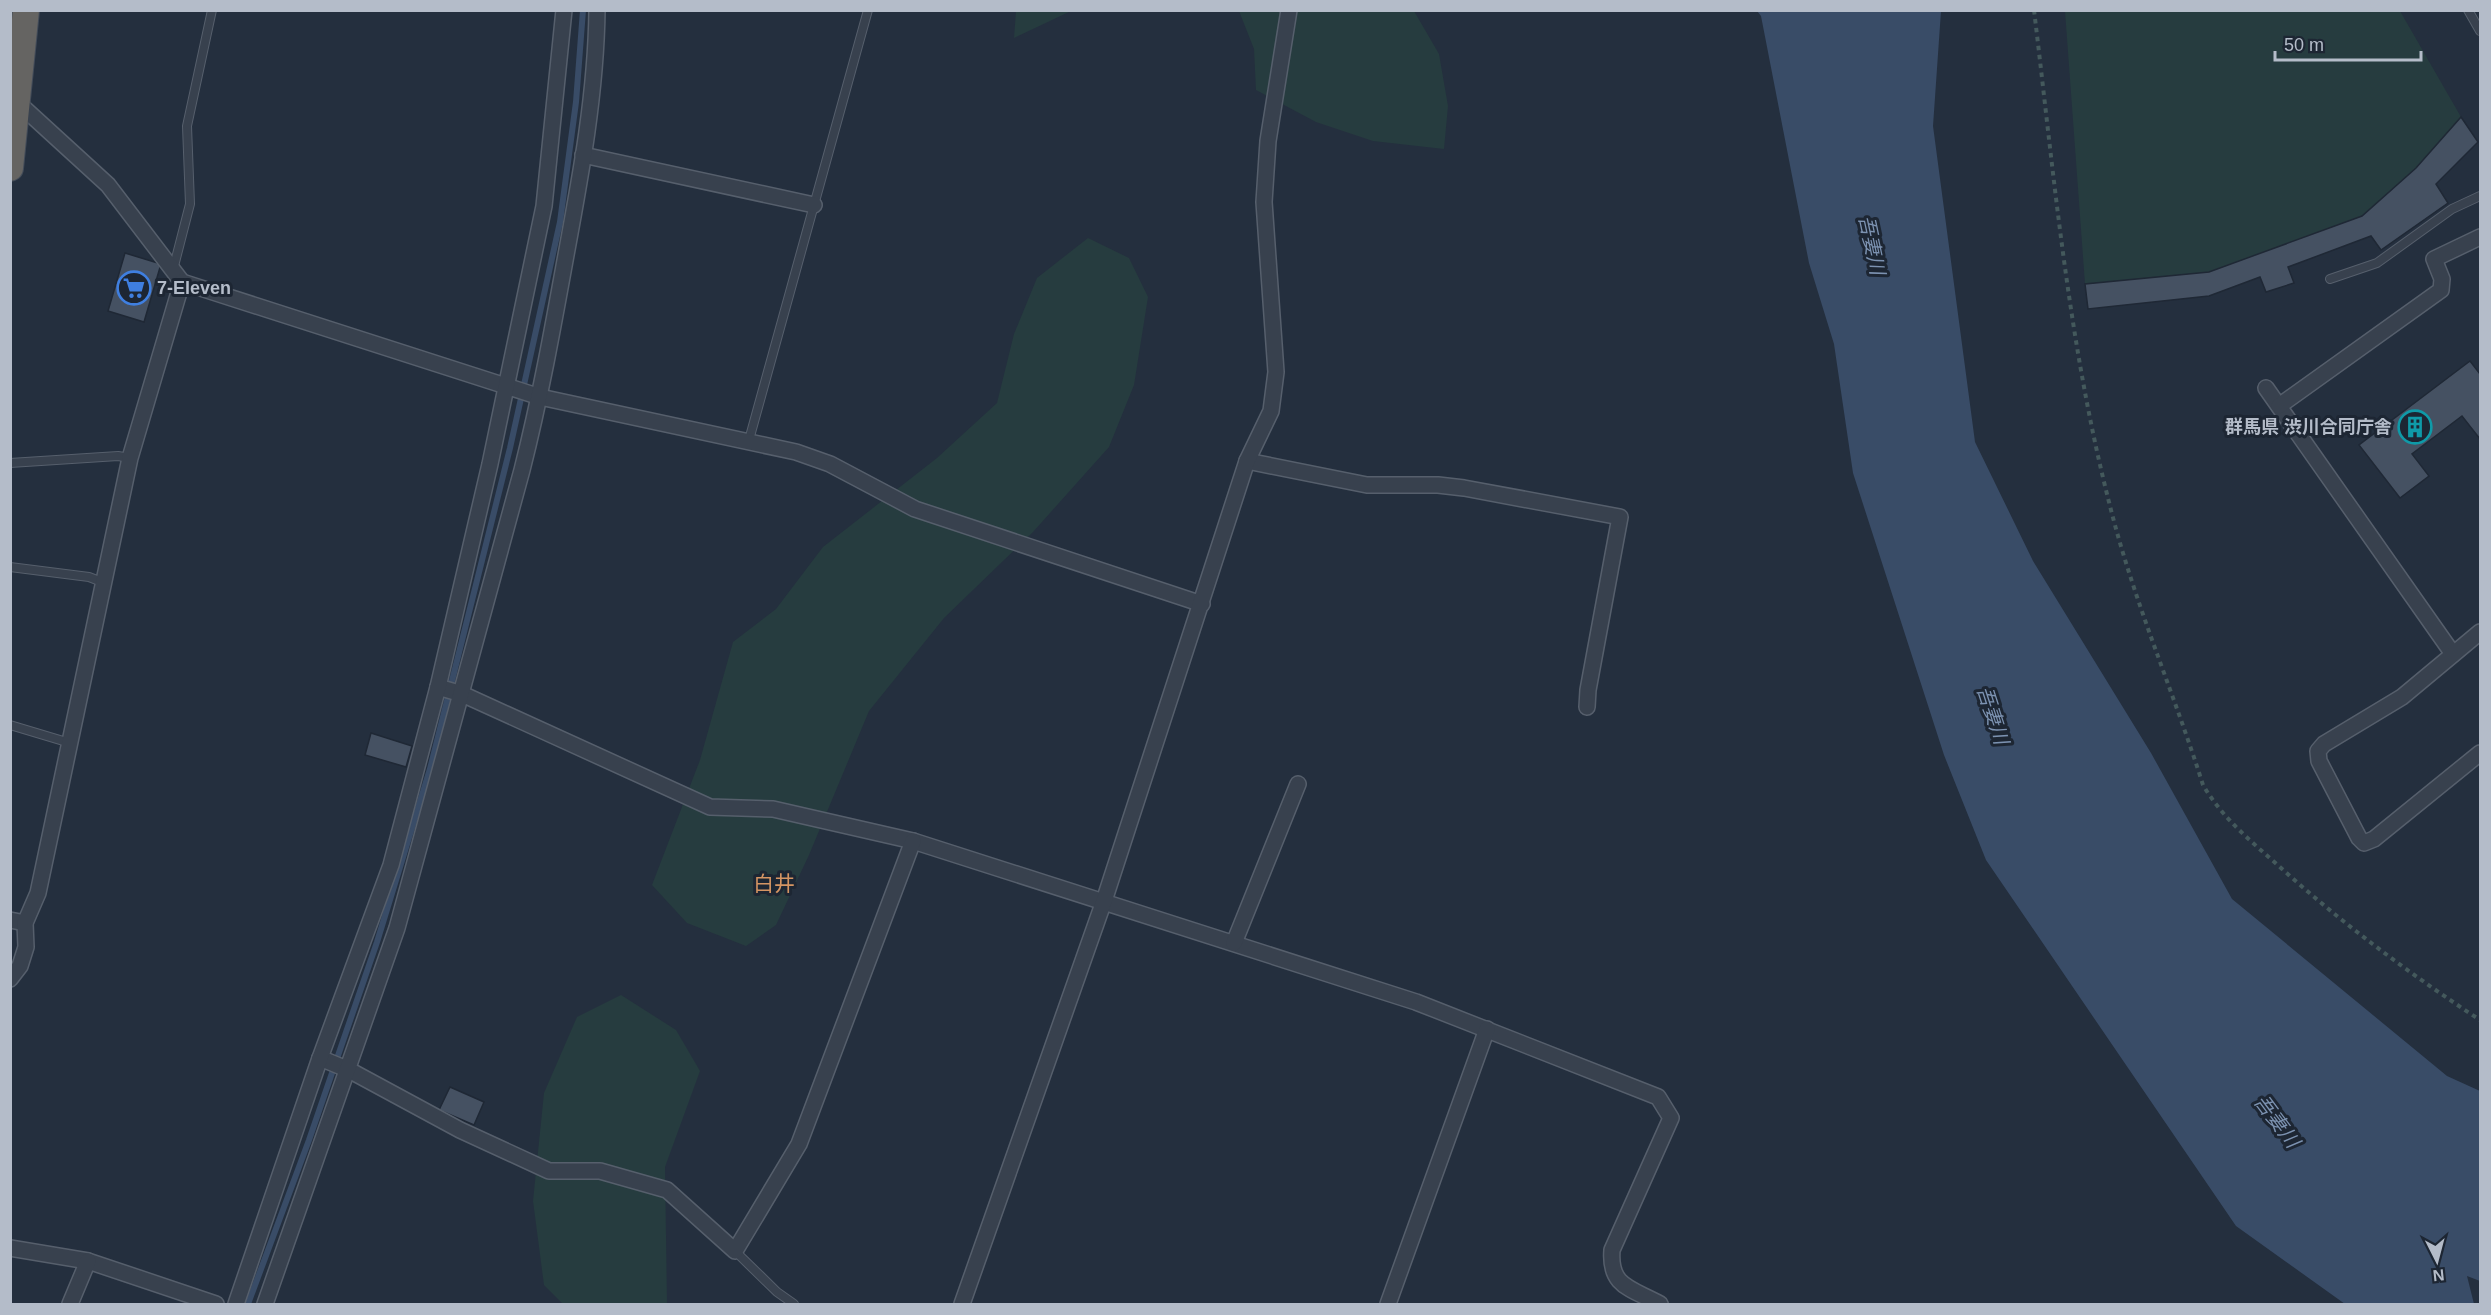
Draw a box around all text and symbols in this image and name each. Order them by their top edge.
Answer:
scale bar [2275,24,2420,62]
text: 50 m [2284,35,2324,55]
water label: 吾妻川 [1855,213,1889,279]
supermarket icon: 7-Eleven [116,270,152,306]
place label: 7-Eleven [157,278,231,298]
building icon: 群馬県 渋川合同庁舎 [2397,409,2433,445]
place label: 群馬県 渋川合同庁舎 [2225,417,2392,437]
water label: 吾妻川 [1973,683,2013,749]
district label: 白井 [753,872,795,895]
water label: 吾妻川 [2250,1090,2305,1153]
north arrow [2407,1231,2467,1291]
text: N [2432,1266,2445,1284]

